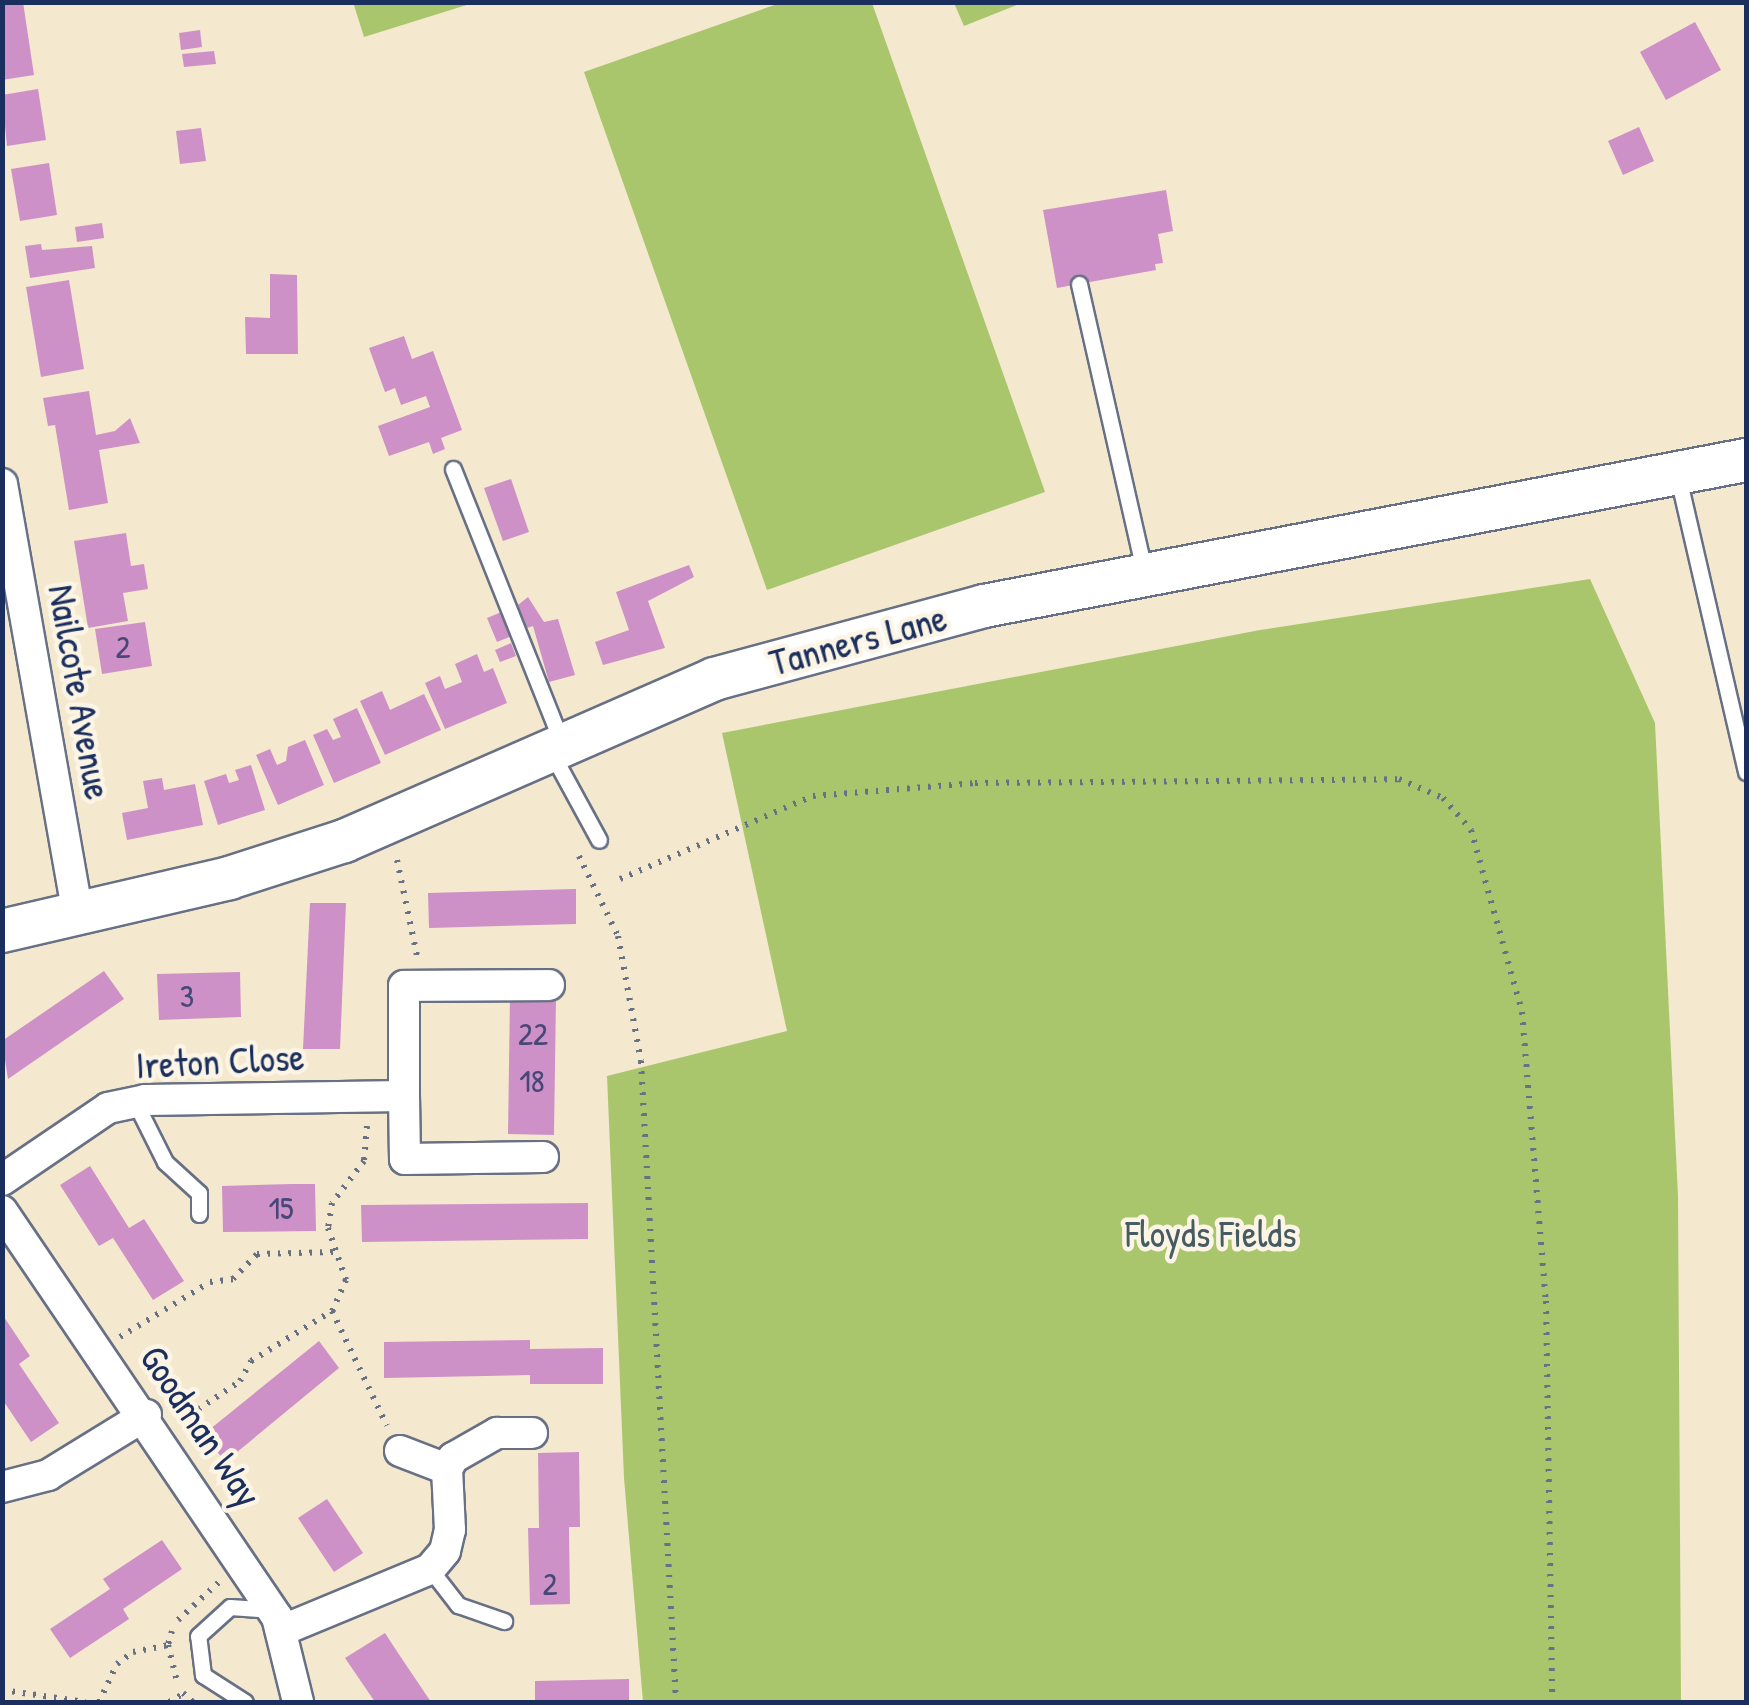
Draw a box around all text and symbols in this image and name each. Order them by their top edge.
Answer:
street label: Nailcote Avenue [39,581,121,803]
street label: Tanners Lane [764,594,952,686]
house number: 2 [116,628,130,666]
house number: 3 [180,977,194,1015]
house number: 22 [518,1015,548,1053]
street label: Ireton Close [134,1034,306,1088]
house number: 18 [519,1062,545,1100]
house number: 15 [268,1189,294,1227]
park label: Floyds Fields [1125,1211,1297,1257]
street label: Goodman Way [130,1337,272,1515]
house number: 2 [543,1565,557,1603]

